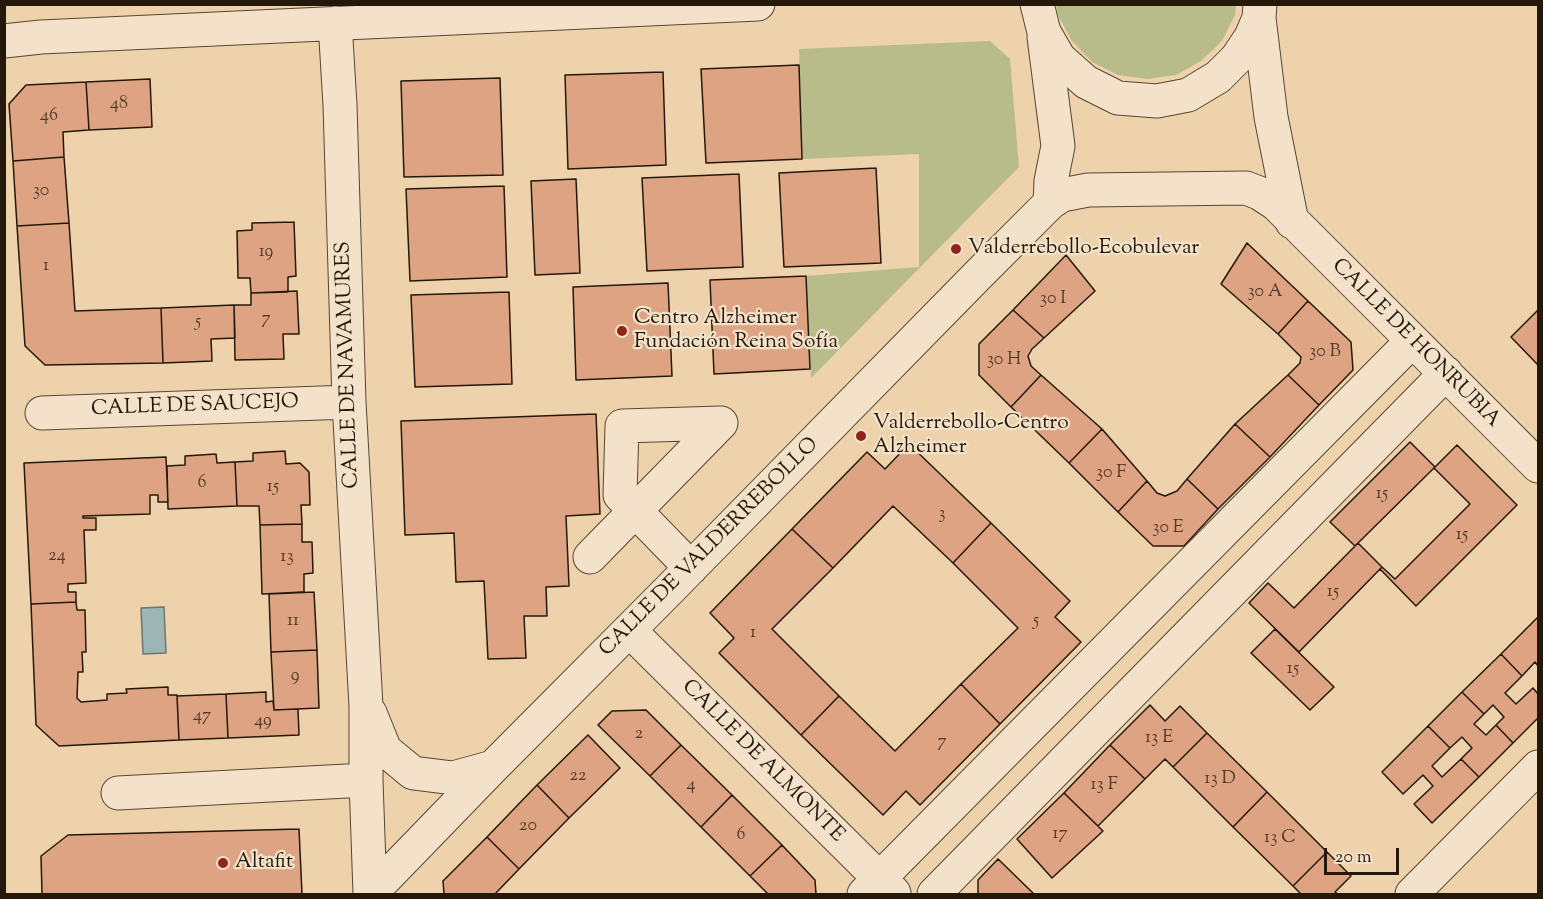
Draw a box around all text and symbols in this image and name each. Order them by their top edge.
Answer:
house number: 48 [110,94,128,116]
house number: 46 [40,106,58,128]
house number: 30 [33,181,49,203]
place label: Valderrebollo-Ecobulevar [968,236,1199,262]
street label: CALLE DE NAVAMURES [332,241,366,489]
house number: 19 [259,242,273,264]
marker: Valderrebollo-Ecobulevar [949,242,963,256]
street label: CALLE DE HONRUBIA [1325,254,1505,434]
house number: 1 [43,256,49,278]
house number: 30 A [1247,282,1283,304]
house number: 30 I [1040,289,1066,311]
place label: Centro Alzheimer Fundación Reina Sofía [634,306,838,356]
house number: 7 [261,309,271,331]
house number: 5 [195,312,201,334]
marker: Centro Alzheimer Fundación Reina Sofía [615,324,629,338]
house number: 30 B [1309,342,1341,364]
house number: 30 H [987,350,1021,372]
street label: CALLE DE SAUCEJO [91,391,299,423]
place label: Valderrebollo-Centro Alzheimer [873,411,1069,461]
marker: Valderrebollo-Centro Alzheimer [854,429,868,443]
street label: CALLE DE VALDERREBOLLO [595,433,825,663]
house number: 30 F [1096,463,1126,485]
house number: 6 [198,473,206,495]
house number: 15 [267,477,279,499]
house number: 15 [1376,484,1388,506]
house number: 3 [938,504,946,526]
house number: 30 E [1152,518,1184,540]
house number: 15 [1456,525,1468,547]
house number: 24 [48,546,66,568]
house number: 13 [280,547,294,569]
house number: 15 [1327,582,1339,604]
house number: 11 [287,611,299,633]
house number: 5 [1033,611,1039,633]
house number: 1 [750,623,756,645]
house number: 15 [1287,659,1299,681]
house number: 9 [291,666,299,688]
street label: CALLE DE ALMONTE [675,675,849,849]
house number: 47 [193,706,211,728]
house number: 49 [254,711,272,733]
house number: 2 [635,724,643,746]
house number: 13 E [1145,728,1173,750]
house number: 7 [937,732,947,754]
house number: 22 [570,766,586,788]
house number: 13 D [1204,769,1236,791]
house number: 4 [686,775,696,797]
house number: 13 F [1090,775,1118,797]
house number: 20 [519,816,537,838]
house number: 17 [1052,824,1068,846]
house number: 6 [737,825,745,847]
house number: 13 C [1264,828,1296,850]
scale bar [1327,836,1402,874]
text: 20 m [1335,845,1372,871]
place label: Altafit [235,850,293,876]
marker: Altafit [216,856,230,870]

